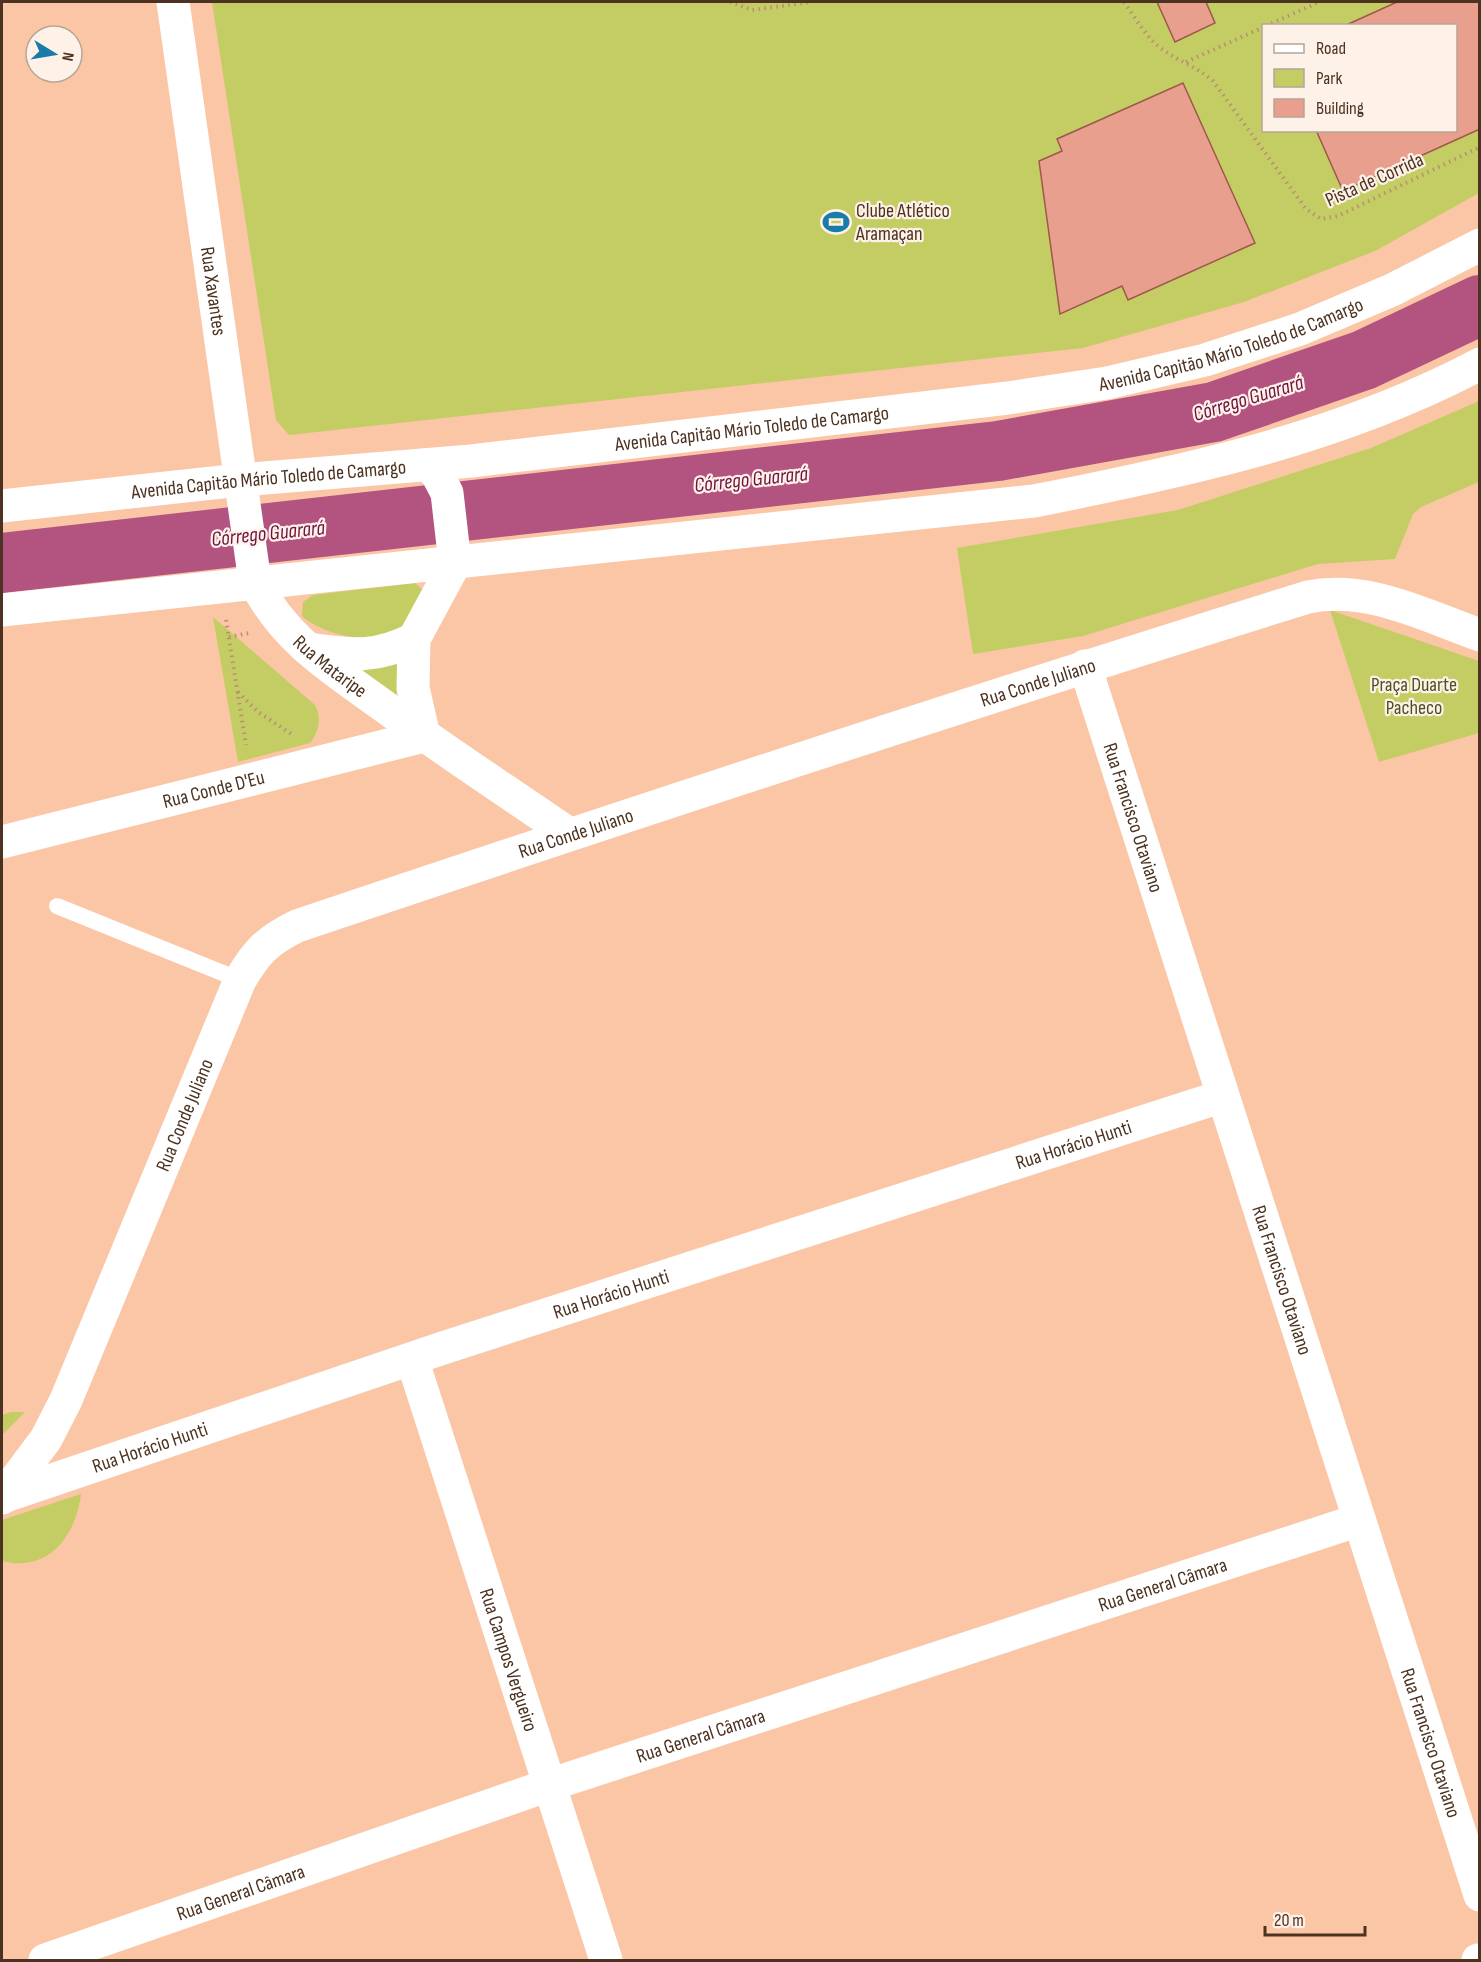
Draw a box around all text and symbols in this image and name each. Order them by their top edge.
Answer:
north arrow [24,24,84,84]
legend [1262,24,1457,132]
text: Road [1316,38,1346,59]
text: N [57,51,77,63]
text: Park [1316,68,1342,89]
text: Building [1316,98,1364,119]
street label: Pista de Corrida [1322,148,1427,212]
place label: Clube Atlético Aramaçan [855,199,950,246]
sports icon: Clube Atlético Aramaçan [821,207,851,237]
street label: Rua Xavantes [195,245,231,337]
street label: Avenida Capitão Mário Toledo de Camargo [1097,293,1367,397]
water label: Córrego Guarará [1190,370,1307,427]
street label: Avenida Capitão Mário Toledo de Camargo [613,401,890,457]
street label: Avenida Capitão Mário Toledo de Camargo [129,455,407,505]
water label: Córrego Guarará [693,461,810,498]
water label: Córrego Guarará [210,515,327,552]
street label: Rua Mataripe [288,631,371,703]
street label: Rua Conde Juliano [978,654,1099,713]
park label: Praça Duarte Pacheco [1371,673,1457,720]
street label: Rua Francisco Otaviano [1097,740,1168,895]
street label: Rua Conde D'Eu [160,766,267,814]
street label: Rua Conde Juliano [516,804,637,864]
street label: Rua Conde Juliano [151,1056,219,1175]
street label: Rua Horácio Hunti [1013,1115,1135,1175]
street label: Rua Francisco Otaviano [1246,1203,1317,1358]
street label: Rua Horácio Hunti [550,1265,672,1325]
street label: Rua Horácio Hunti [89,1417,211,1479]
street label: Rua General Câmara [1095,1553,1230,1617]
street label: Rua Campos Vergueiro [474,1585,542,1735]
street label: Rua Francisco Otaviano [1395,1665,1465,1821]
street label: Rua General Câmara [633,1704,768,1769]
street label: Rua General Câmara [174,1860,308,1926]
scale bar [1265,1899,1366,1937]
text: 20 m [1274,1910,1304,1931]

